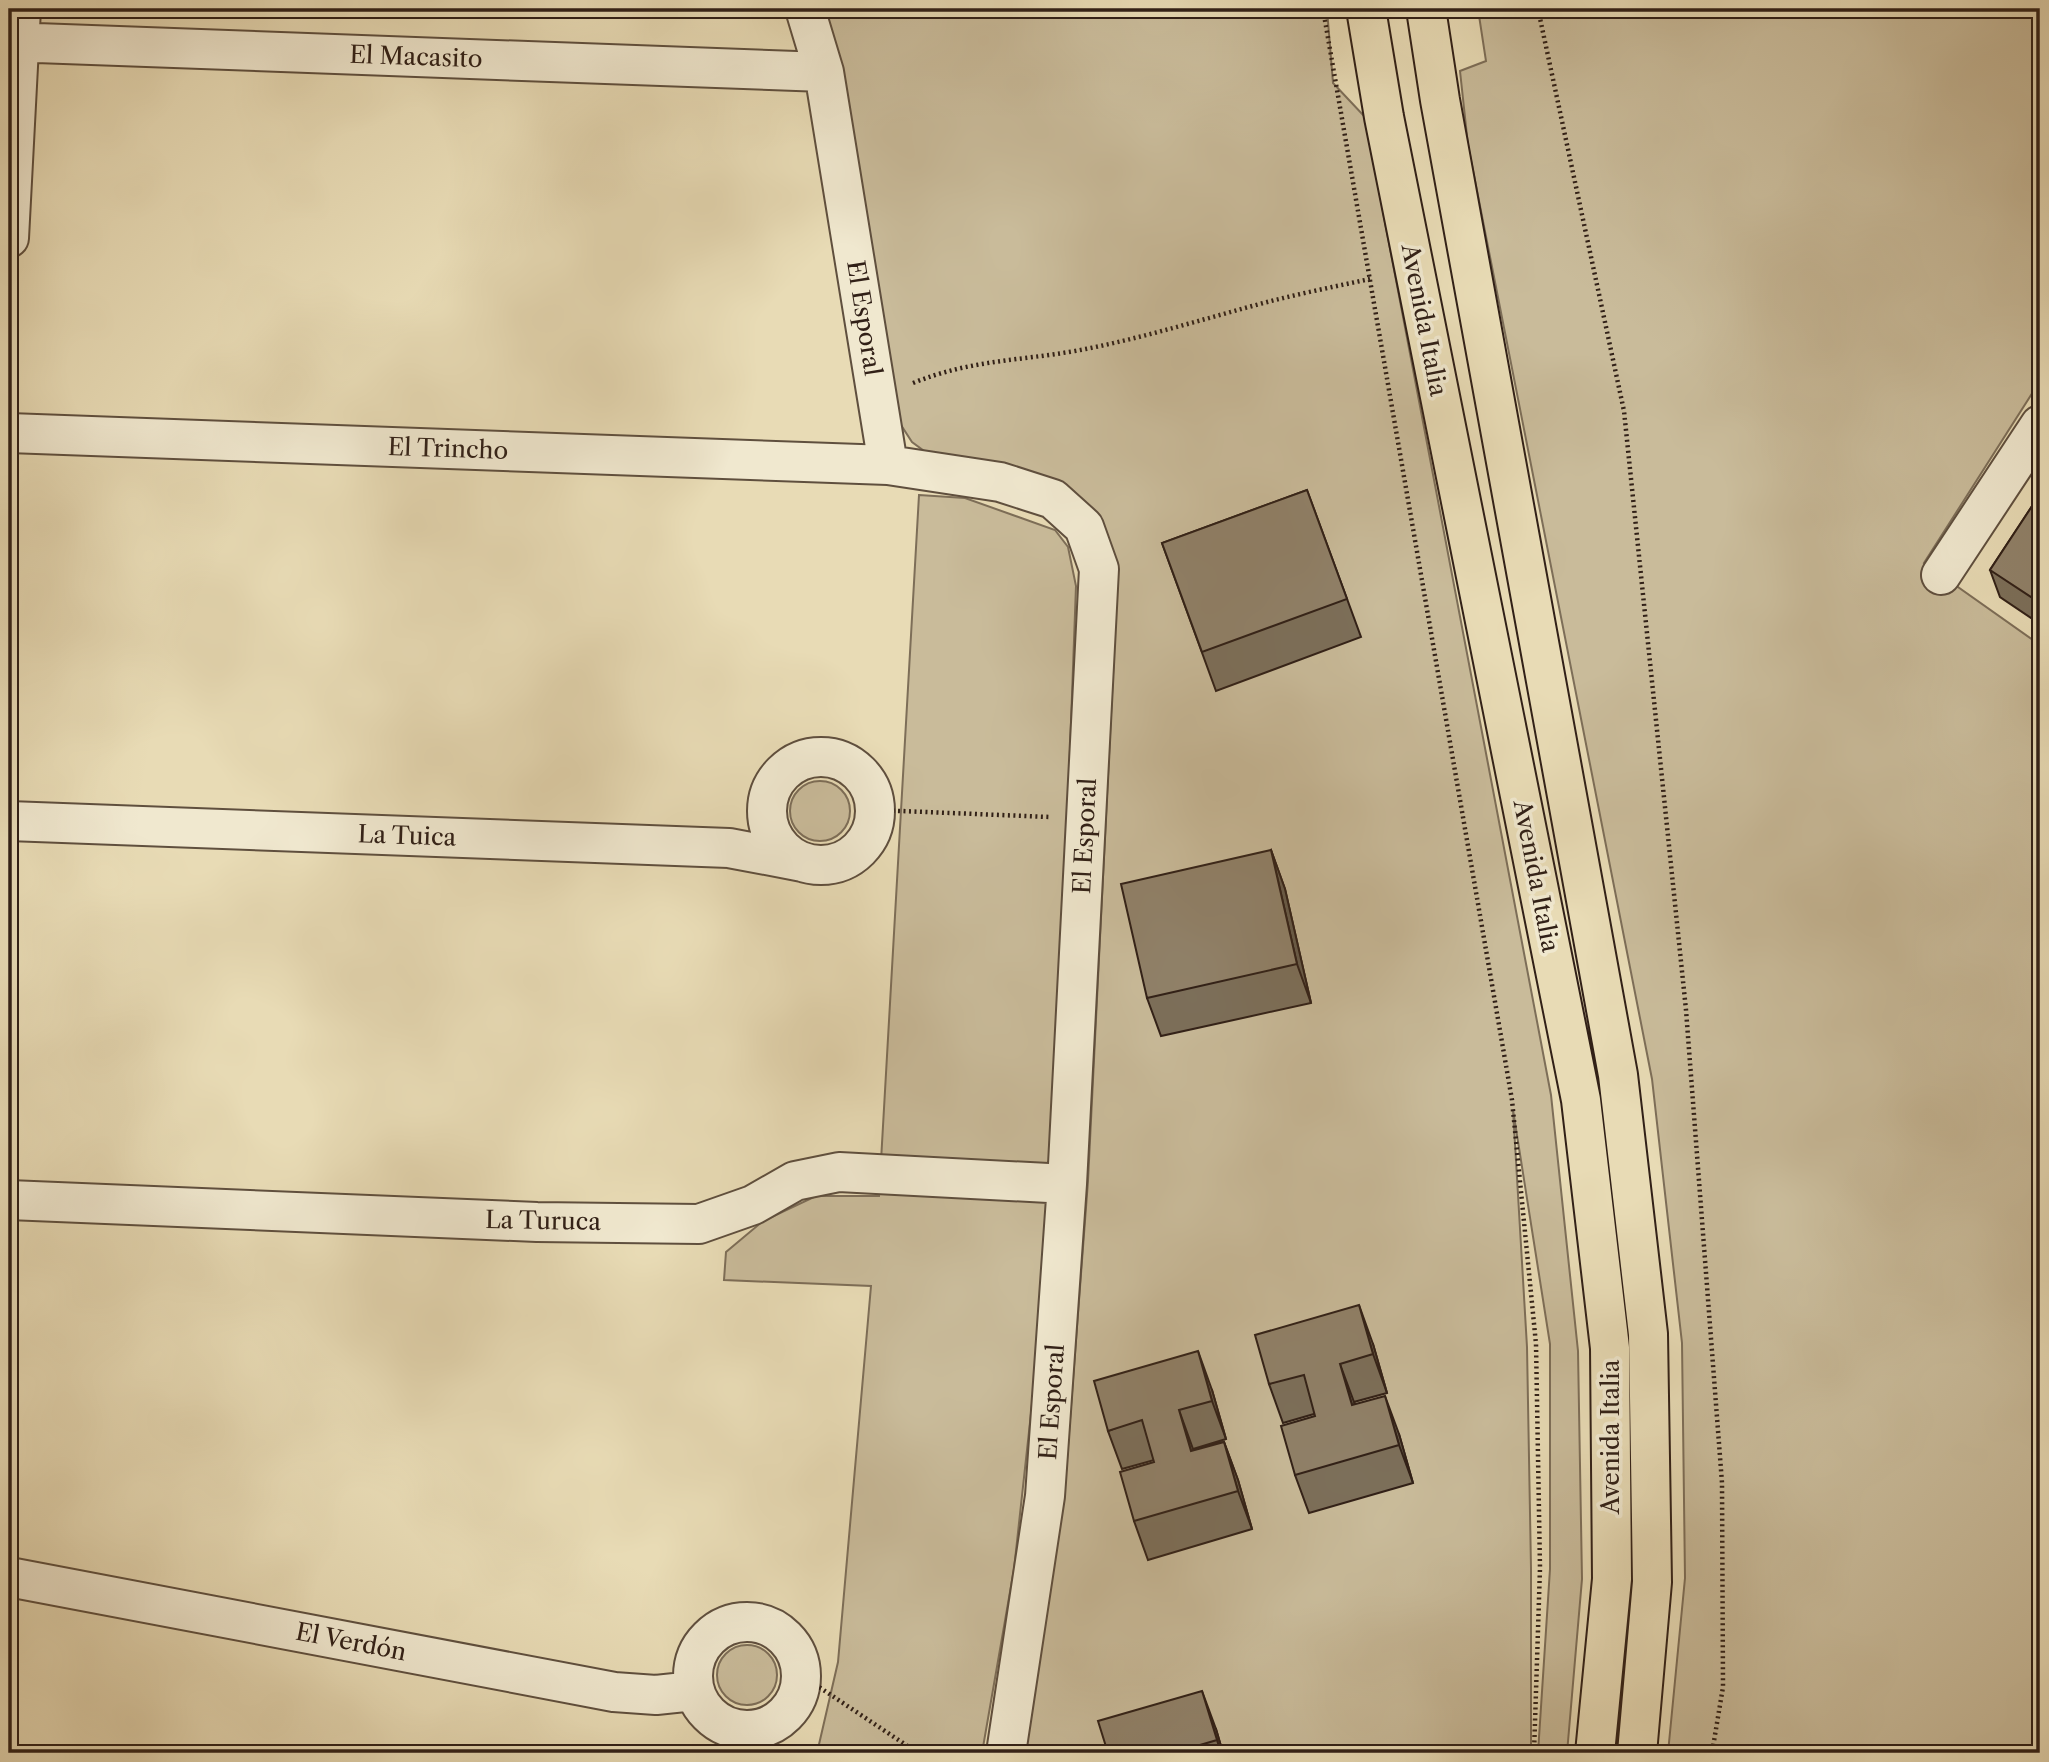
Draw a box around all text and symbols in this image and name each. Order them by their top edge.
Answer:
street label: El Macasito [349,40,483,73]
street label: Avenida Italia [1395,240,1454,399]
street label: El Esporal [841,258,888,378]
street label: El Trincho [387,432,509,465]
street label: El Esporal [1067,777,1102,895]
street label: Avenida Italia [1507,796,1566,955]
street label: La Tuica [357,819,457,852]
street label: La Turuca [485,1205,602,1236]
street label: El Esporal [1033,1343,1070,1461]
street label: Avenida Italia [1596,1359,1625,1515]
street label: El Verdón [293,1617,409,1666]

